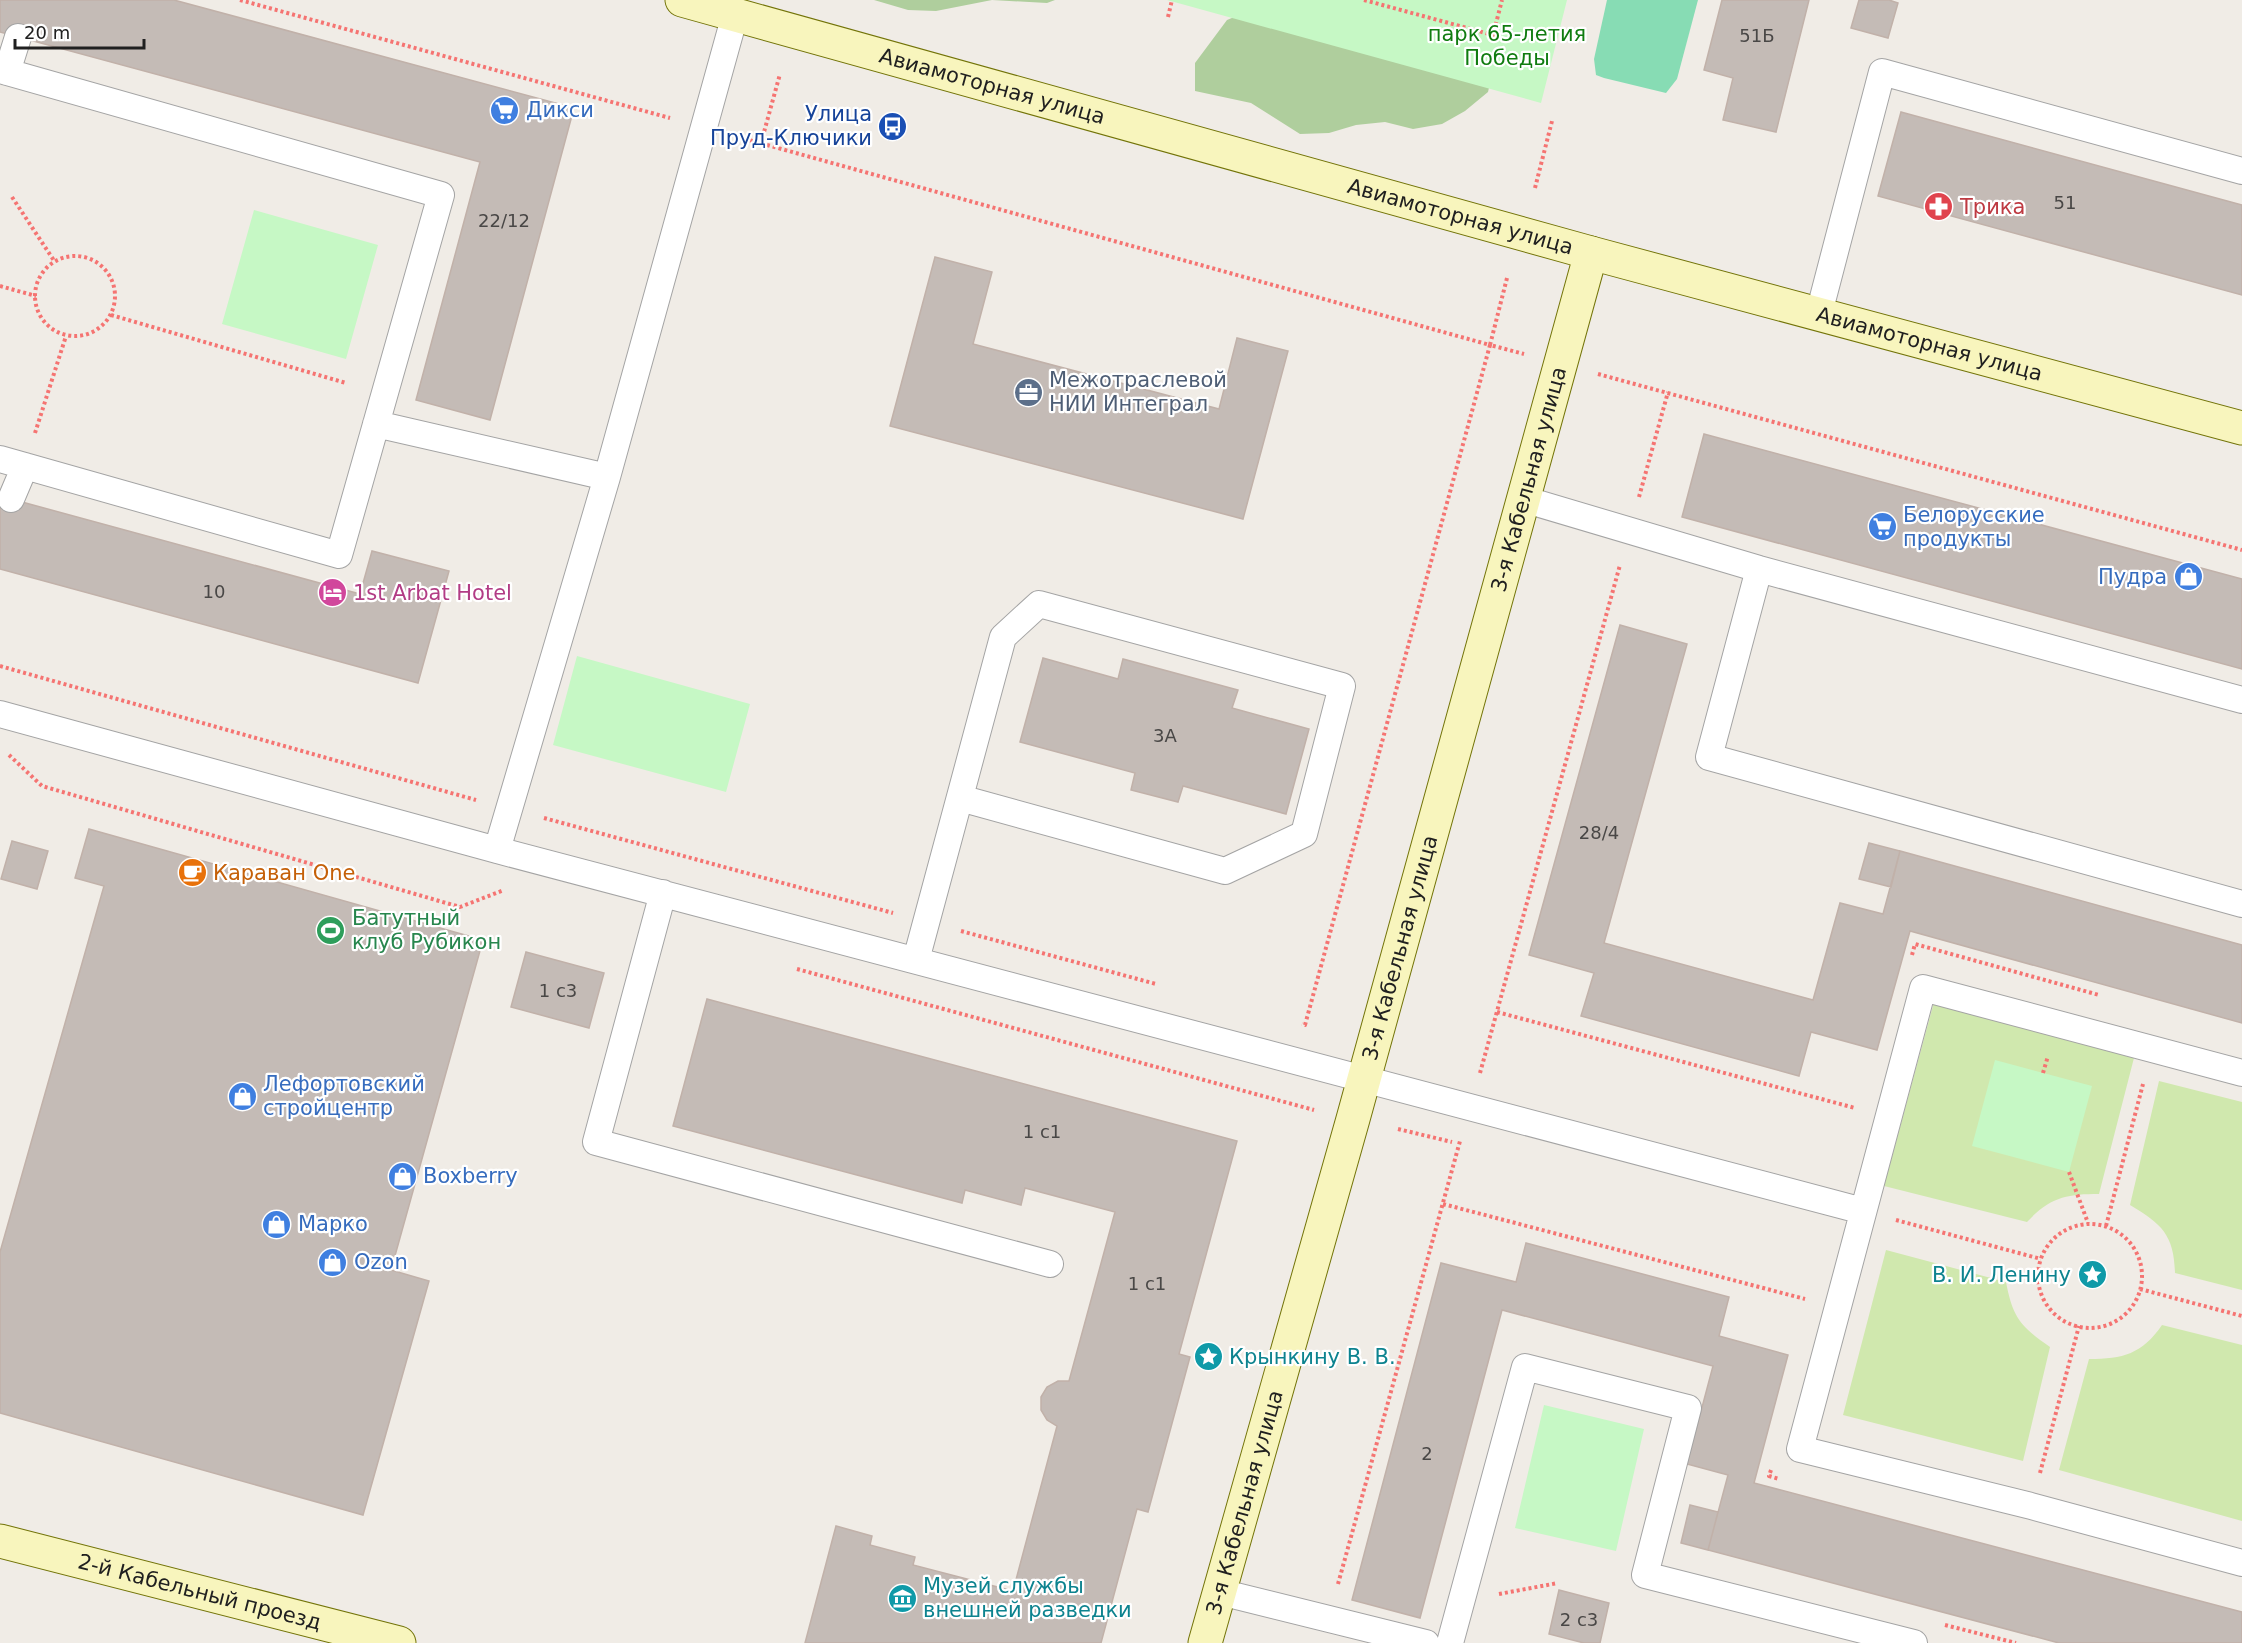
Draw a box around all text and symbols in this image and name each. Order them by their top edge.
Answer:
scale bar [15,12,144,50]
text: 20 m [24,22,70,43]
park label: парк 65-летия Победы [1428,22,1586,70]
house number: 51Б [1739,25,1775,46]
street label: Авиамоторная улица [877,44,1108,129]
supermarket icon: Дикси [489,94,521,126]
place label: Дикси [526,98,594,122]
place label: Улица Пруд-Ключики [710,102,872,150]
bus stop icon: Улица Пруд-Ключики [877,110,909,142]
street label: Авиамоторная улица [1345,174,1576,259]
pharmacy icon: Трика [1923,191,1955,223]
house number: 51 [2054,192,2076,213]
place label: Трика [1959,195,2025,219]
house number: 22/12 [478,210,530,231]
street label: Авиамоторная улица [1814,302,2045,386]
street label: 3-я Кабельная улица [1486,364,1571,594]
place label: Межотраслевой НИИ Интеграл [1049,368,1227,416]
office icon: Межотраслевой НИИ Интеграл [1012,376,1044,408]
place label: Белорусские продукты [1903,503,2045,551]
supermarket icon: Белорусские продукты [1866,511,1898,543]
shop icon: Пудра [2172,561,2204,593]
place label: Пудра [2098,565,2167,589]
hotel icon: 1st Arbat Hotel [316,577,348,609]
house number: 10 [203,581,225,602]
place label: 1st Arbat Hotel [353,581,512,605]
house number: 3А [1153,725,1178,746]
house number: 28/4 [1579,822,1619,843]
street label: 3-я Кабельная улица [1358,833,1442,1063]
cafe icon: Караван One [176,857,208,889]
place label: Караван One [213,861,355,885]
place label: Батутный клуб Рубикон [352,906,501,954]
sports icon: Батутный клуб Рубикон [315,914,347,946]
house number: 1 с3 [539,980,577,1001]
place label: Лефортовский стройцентр [263,1072,425,1120]
shop icon: Лефортовский стройцентр [226,1080,258,1112]
house number: 1 с1 [1023,1121,1061,1142]
shop icon: Boxberry [386,1160,418,1192]
place label: Boxberry [423,1164,518,1188]
shop icon: Марко [261,1208,293,1240]
place label: Марко [298,1212,368,1236]
shop icon: Ozon [317,1246,349,1278]
place label: Ozon [354,1250,408,1274]
place icon: В. И. Ленину [2076,1259,2108,1291]
place label: В. И. Ленину [1932,1263,2071,1287]
house number: 1 с1 [1128,1273,1166,1294]
place icon: Крынкину В. В. [1192,1341,1224,1373]
place label: Крынкину В. В. [1229,1345,1396,1369]
street label: 3-я Кабельная улица [1202,1387,1288,1618]
house number: 2 [1421,1443,1433,1464]
street label: 2-й Кабельный проезд [75,1549,324,1635]
place label: Музей службы внешней разведки [923,1574,1132,1622]
museum icon: Музей службы внешней разведки [886,1582,918,1614]
house number: 2 с3 [1560,1609,1598,1630]

